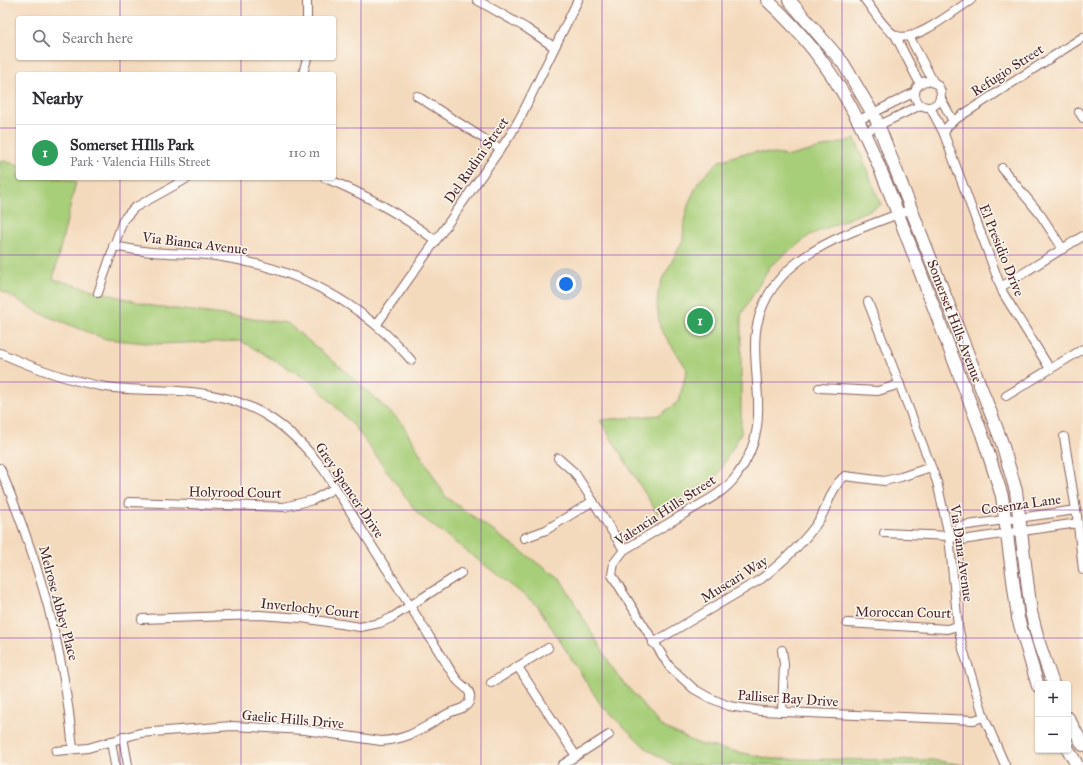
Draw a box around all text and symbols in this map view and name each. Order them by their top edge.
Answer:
search box [16,16,336,60]
icon: search [30,27,52,49]
text: Search here [62,29,133,47]
street label: Refugio Street [968,41,1047,100]
text: Nearby [32,88,83,109]
street label: Del Rudini Street [440,114,512,207]
text: Somerset HIlls Park [70,136,194,154]
text: 1 [42,145,48,161]
text: 110 m [288,145,320,161]
text: Park · Valencia Hills Street [70,154,210,170]
street label: El Presidio Drive [975,202,1028,299]
street label: Via Bianca Avenue [140,228,249,258]
street label: Somerset Hills Avenue [923,257,986,385]
your location [556,274,576,294]
pin: 1 [687,306,713,336]
street label: Grey Spencer Drive [311,439,388,541]
street label: Valencia Hills Street [611,471,719,550]
street label: Holyrood Court [188,483,282,502]
street label: Cosenza Lane [980,490,1062,518]
street label: Via Dana Avenue [946,502,977,603]
street label: Melrose Abbey Place [35,544,82,662]
street label: Muscari Way [698,552,771,607]
street label: Inverlochy Court [260,595,360,622]
street label: Moroccan Court [855,603,951,622]
map controls [1035,681,1071,753]
button: + [1035,681,1071,717]
street label: Palliser Bay Drive [737,686,839,711]
street label: Gaelic Hills Drive [241,707,345,732]
button: − [1035,717,1071,753]

